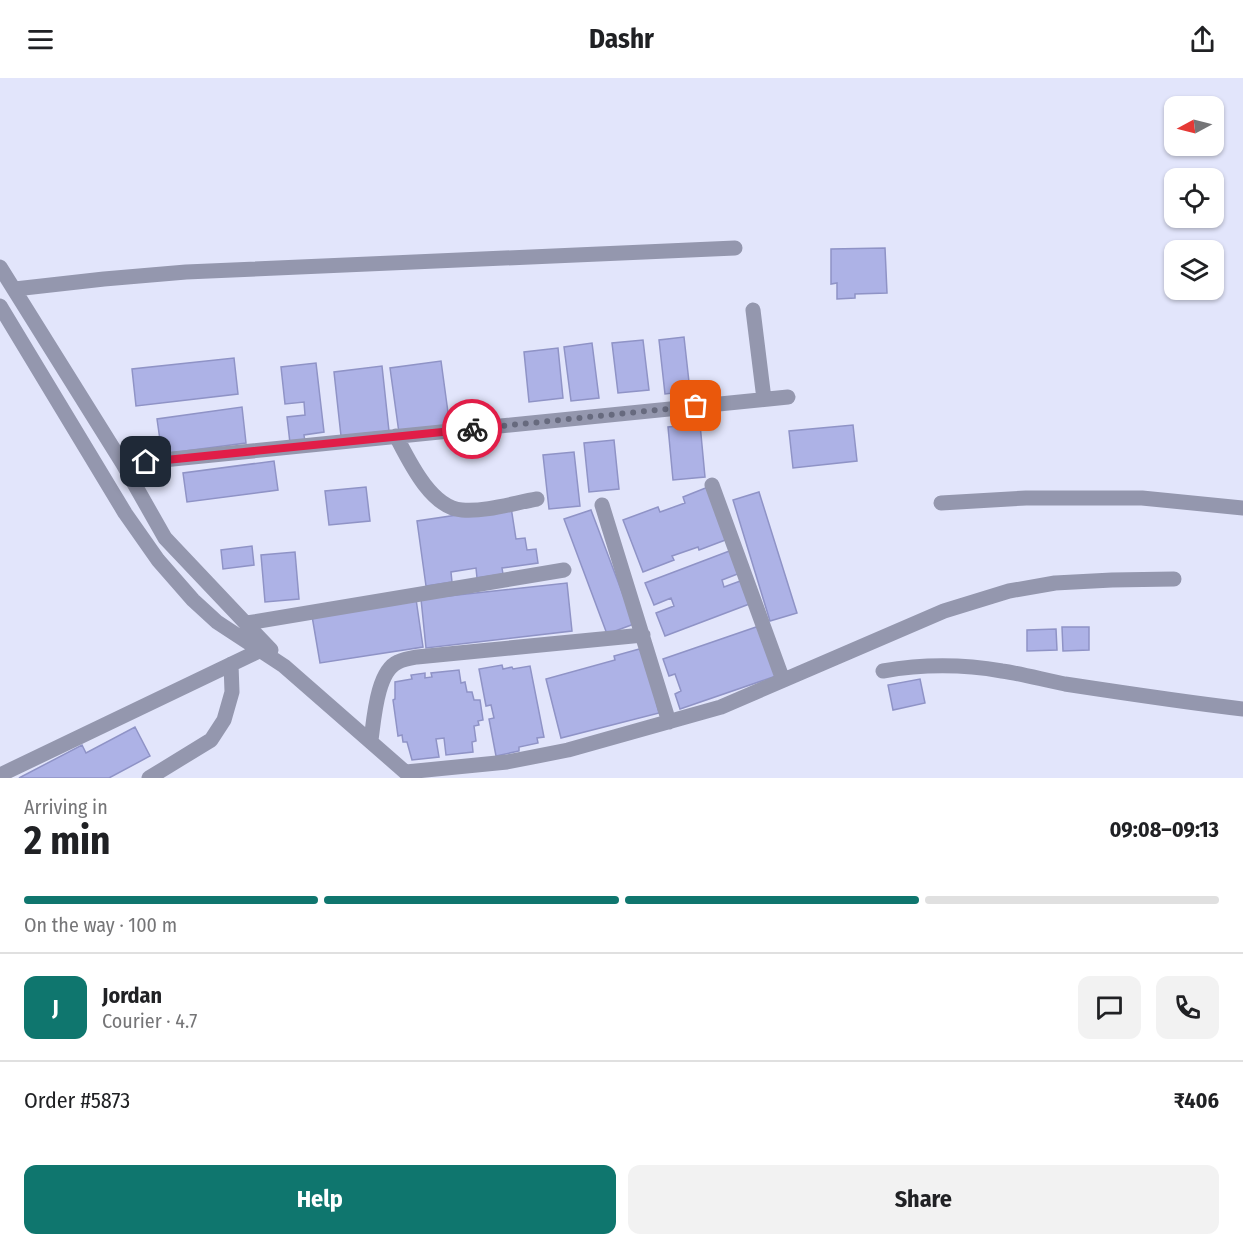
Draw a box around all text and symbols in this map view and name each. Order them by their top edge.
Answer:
icon: menu [24,23,57,56]
text: Dashr [589,23,654,55]
icon: share [1186,23,1219,56]
north arrow [1164,96,1224,156]
map controls [1164,96,1224,300]
button: locate [1164,168,1224,228]
button: layers [1164,240,1224,300]
pin [670,380,721,431]
icon: bag [679,389,712,422]
courier [442,399,502,459]
icon: bike [456,413,489,446]
pin [120,436,171,487]
icon: home [129,445,162,478]
text: Arriving in [24,795,108,819]
text: 09:08–09:13 [1109,816,1219,843]
text: 2 min [24,818,110,864]
text: On the way · 100 m [24,913,177,937]
button: chat [1078,976,1141,1039]
button: phone [1156,976,1219,1039]
text: Jordan [102,982,162,1009]
text: J [52,994,59,1021]
text: Courier · 4.7 [102,1009,197,1033]
text: Order #5873 [24,1087,130,1114]
text: ₹406 [1174,1087,1219,1114]
button: Help [24,1165,616,1234]
button: Share [628,1165,1219,1234]

